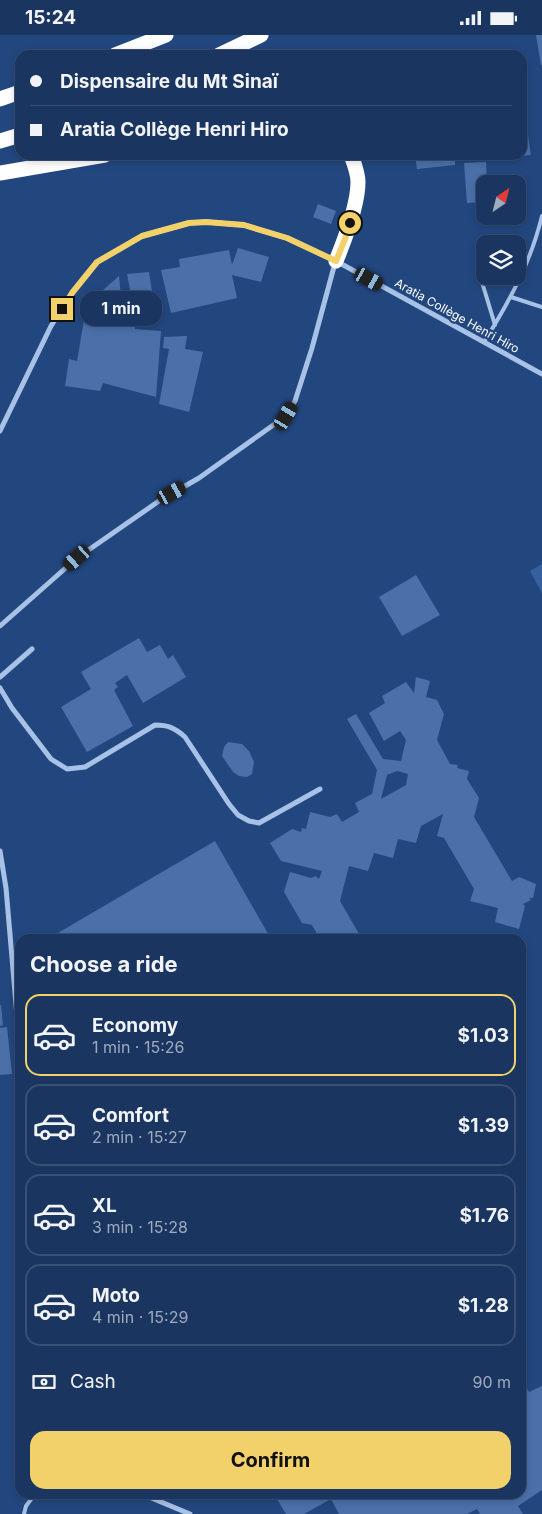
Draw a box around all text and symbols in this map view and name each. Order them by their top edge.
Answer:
text: 15:24 [25,6,76,29]
text: Dispensaire du Mt Sinaï [60,70,278,93]
text: Aratia Collège Henri Hiro [60,118,289,141]
north arrow [476,175,526,225]
map controls [476,175,526,285]
route start [339,212,361,234]
button: layers [476,235,526,285]
car [352,265,385,293]
street label: Aratia Collège Henri Hiro [392,275,522,356]
callout: 1 min [80,291,162,327]
route end [51,298,73,320]
text: 1 min [101,298,141,318]
car [271,399,300,433]
car [155,479,188,507]
car [60,542,93,574]
text: Choose a ride [30,951,178,977]
icon: car [32,1013,77,1058]
text: Economy [92,1014,178,1037]
text: $1.03 [458,1024,509,1047]
text: 1 min · 15:26 [92,1037,184,1057]
icon: car [32,1103,77,1148]
text: Comfort [92,1104,169,1127]
text: $1.39 [458,1114,509,1137]
text: 2 min · 15:27 [92,1127,187,1147]
icon: car [32,1193,77,1238]
text: XL [92,1194,117,1217]
text: $1.76 [459,1204,509,1227]
text: 3 min · 15:28 [92,1217,188,1237]
icon: car [32,1283,77,1328]
text: Moto [92,1284,140,1307]
text: $1.28 [458,1294,509,1317]
text: 4 min · 15:29 [92,1307,188,1327]
icon: cash [30,1368,58,1396]
text: Cash [70,1370,116,1393]
text: 90 m [472,1372,511,1392]
button: Confirm [30,1431,511,1489]

